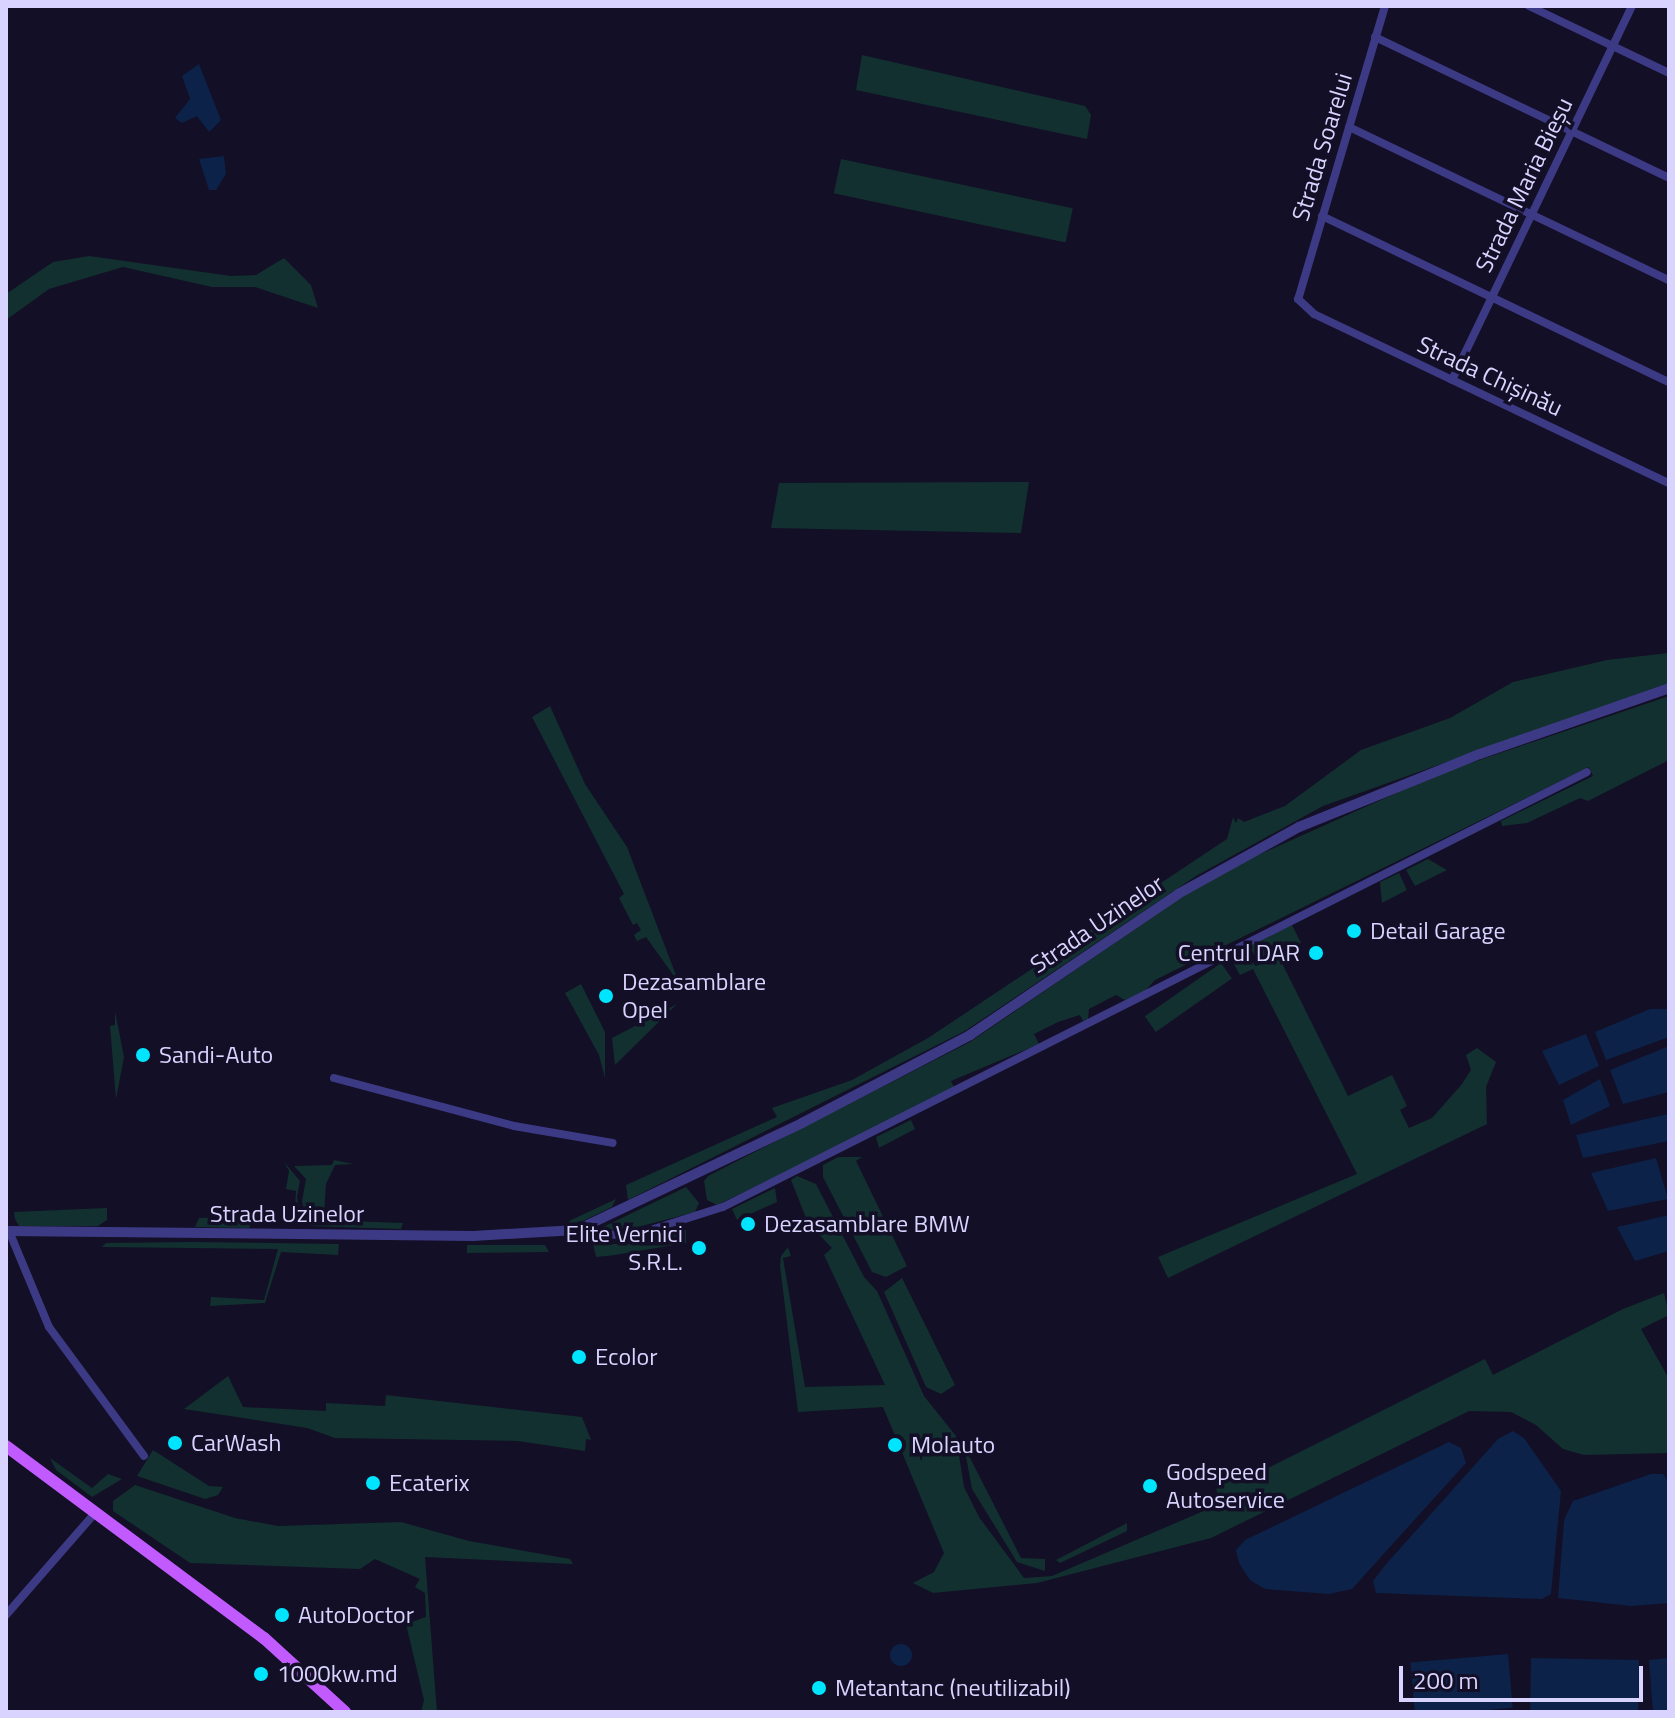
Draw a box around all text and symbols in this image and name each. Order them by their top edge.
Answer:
street label: Strada Soarelui [1286,70,1358,224]
street label: Strada Maria Bieșu [1469,93,1579,277]
street label: Strada Chișinău [1413,330,1567,422]
street label: Strada Uzinelor [1025,869,1169,979]
place label: Detail Garage [1370,917,1506,945]
marker: Detail Garage [1345,922,1363,940]
place label: Centrul DAR [1178,939,1300,967]
marker: Centrul DAR [1307,944,1325,962]
place label: Dezasamblare Opel [622,968,766,1024]
marker: Dezasamblare Opel [597,987,615,1005]
place label: Sandi-Auto [159,1041,273,1069]
marker: Sandi-Auto [134,1046,152,1064]
street label: Strada Uzinelor [210,1200,364,1228]
place label: Dezasamblare BMW [764,1210,970,1238]
marker: Dezasamblare BMW [739,1215,757,1233]
place label: Elite Vernici S.R.L. [566,1220,683,1276]
marker: Elite Vernici S.R.L. [690,1239,708,1257]
place label: Ecolor [595,1343,658,1371]
marker: Ecolor [570,1348,588,1366]
place label: CarWash [191,1429,281,1457]
place label: Molauto [911,1431,995,1459]
marker: CarWash [166,1434,184,1452]
marker: Molauto [886,1436,904,1454]
place label: Godspeed Autoservice [1166,1458,1285,1514]
place label: Ecaterix [389,1469,469,1497]
marker: Ecaterix [364,1474,382,1492]
marker: Godspeed Autoservice [1141,1477,1159,1495]
place label: AutoDoctor [298,1601,414,1629]
marker: AutoDoctor [273,1606,291,1624]
scale bar [1403,1650,1647,1700]
place label: 1000kw.md [277,1660,398,1688]
text: 200 m [1413,1662,1479,1698]
marker: 1000kw.md [252,1665,270,1683]
place label: Metantanc (neutilizabil) [835,1674,1071,1702]
marker: Metantanc (neutilizabil) [810,1679,828,1697]

